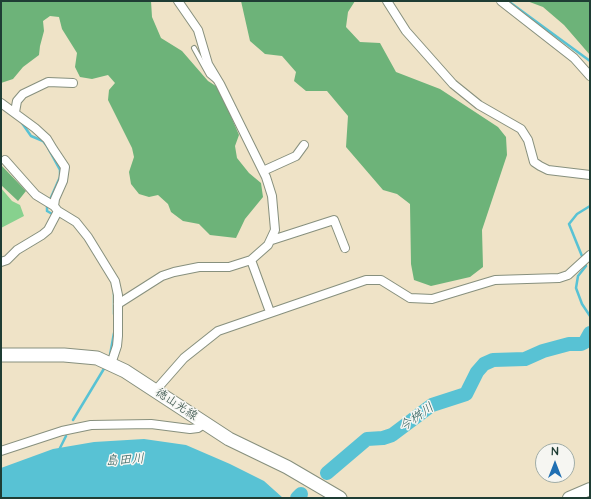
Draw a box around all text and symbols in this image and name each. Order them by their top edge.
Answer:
street label: 徳山光線 [152,386,200,424]
water label: 今桝川 [397,400,437,436]
north arrow [535,443,575,483]
text: N [552,444,558,459]
water label: 島田川 [105,452,145,470]

